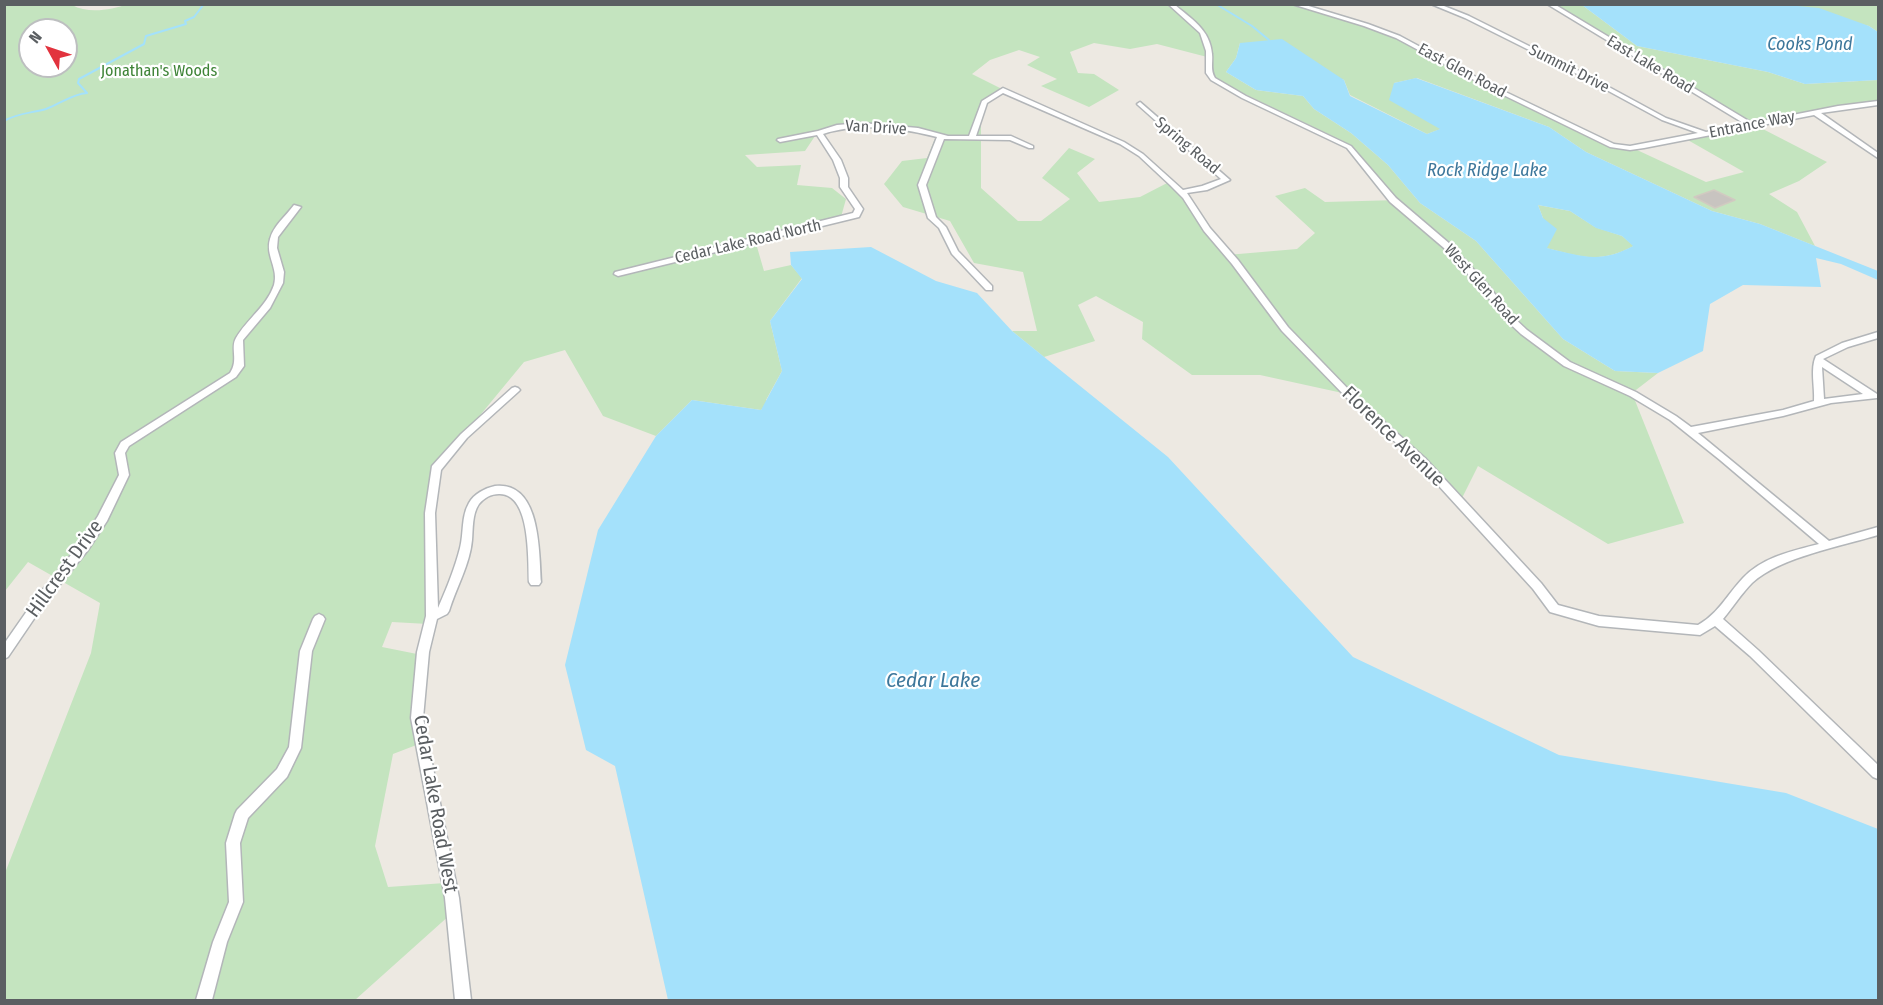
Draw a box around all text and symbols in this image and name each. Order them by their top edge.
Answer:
north arrow [18,18,78,78]
text: N [25,28,46,47]
street label: East Lake Road [1603,32,1697,98]
water label: Cooks Pond [1767,34,1853,56]
street label: East Glen Road [1414,40,1510,102]
street label: Summit Drive [1526,41,1612,97]
park label: Jonathan's Woods [101,62,217,82]
street label: Entrance Way [1708,107,1796,143]
street label: Spring Road [1151,113,1223,179]
street label: Van Drive [845,117,907,139]
water label: Rock Ridge Lake [1427,160,1547,182]
street label: Cedar Lake Road North [673,216,823,268]
street label: West Glen Road [1440,241,1522,329]
street label: Florence Avenue [1336,382,1450,492]
street label: Hillcrest Drive [22,516,108,622]
water label: Cedar Lake [886,668,980,694]
street label: Cedar Lake Road West [408,713,462,895]

